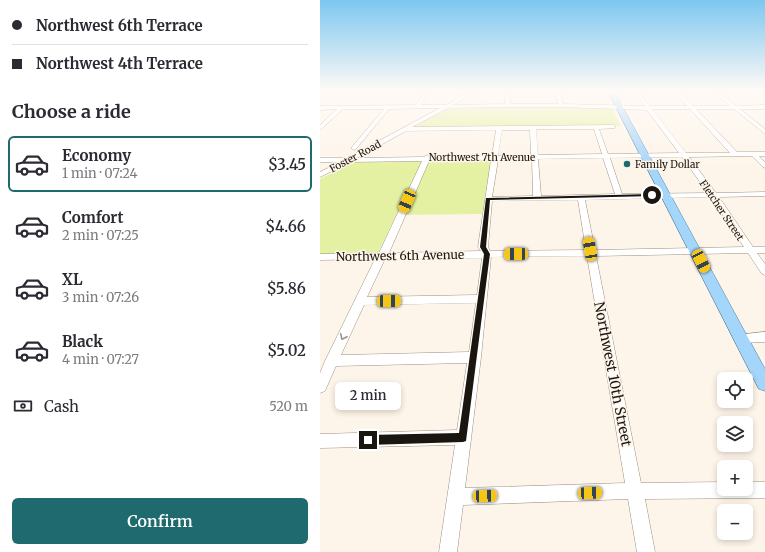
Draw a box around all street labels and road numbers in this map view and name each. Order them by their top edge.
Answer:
street label: Foster Road [327,137,383,175]
street label: Northwest 7th Avenue [429,151,535,164]
street label: Fletcher Street [697,177,747,243]
street label: Northwest 6th Avenue [336,247,464,264]
street label: Northwest 10th Street [590,300,636,448]

